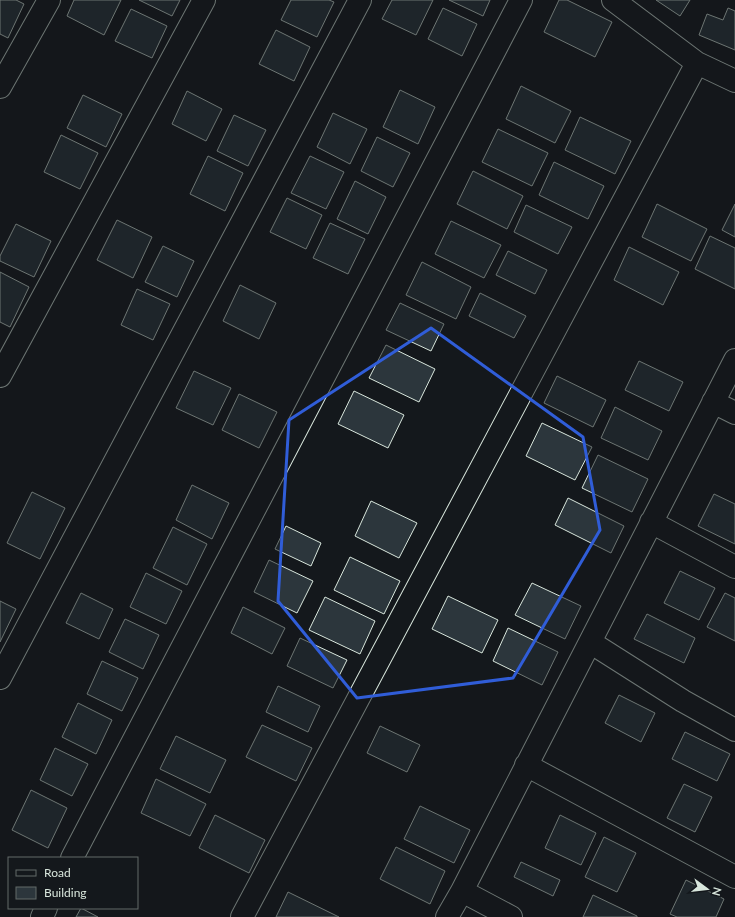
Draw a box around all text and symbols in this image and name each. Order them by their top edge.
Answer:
legend [8,857,138,909]
text: Road [44,865,71,880]
north arrow [687,869,727,909]
text: Building [44,885,87,900]
text: N [710,886,725,897]

